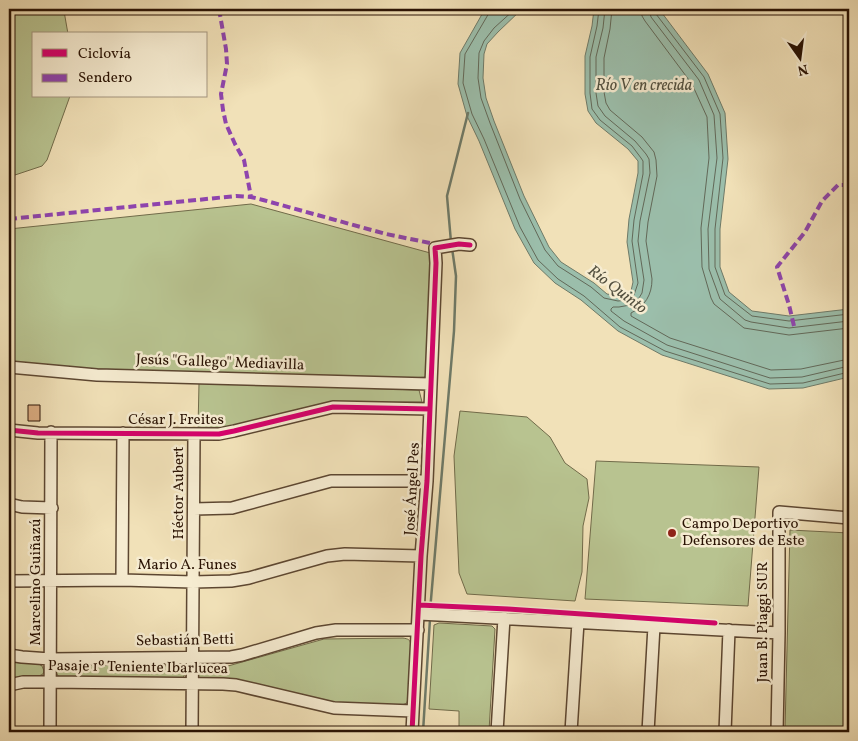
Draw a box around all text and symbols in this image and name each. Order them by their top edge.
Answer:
legend [32,32,208,98]
north arrow [776,32,826,82]
text: Ciclovía [78,44,131,65]
text: N [796,59,810,80]
text: Sendero [78,68,132,89]
water label: Río V en crecida [596,75,693,97]
water label: Río Quinto [583,260,652,320]
street label: Jesús "Gallego" Mediavilla [135,350,305,376]
street label: César J. Freites [128,410,224,431]
street label: José Ángel Pes [400,442,426,536]
street label: Héctor Aubert [169,446,190,540]
place label: Campo Deportivo Defensores de Este [682,514,805,552]
street label: Marcelino Guiñazú [26,519,47,645]
marker: Campo Deportivo Defensores de Este [666,527,678,539]
street label: Mario A. Funes [137,555,237,576]
street label: Juan B. Piaggi SUR [753,562,774,682]
street label: Sebastián Betti [136,630,234,652]
street label: Pasaje 1º Teniente Ibarlucea [48,656,228,680]

